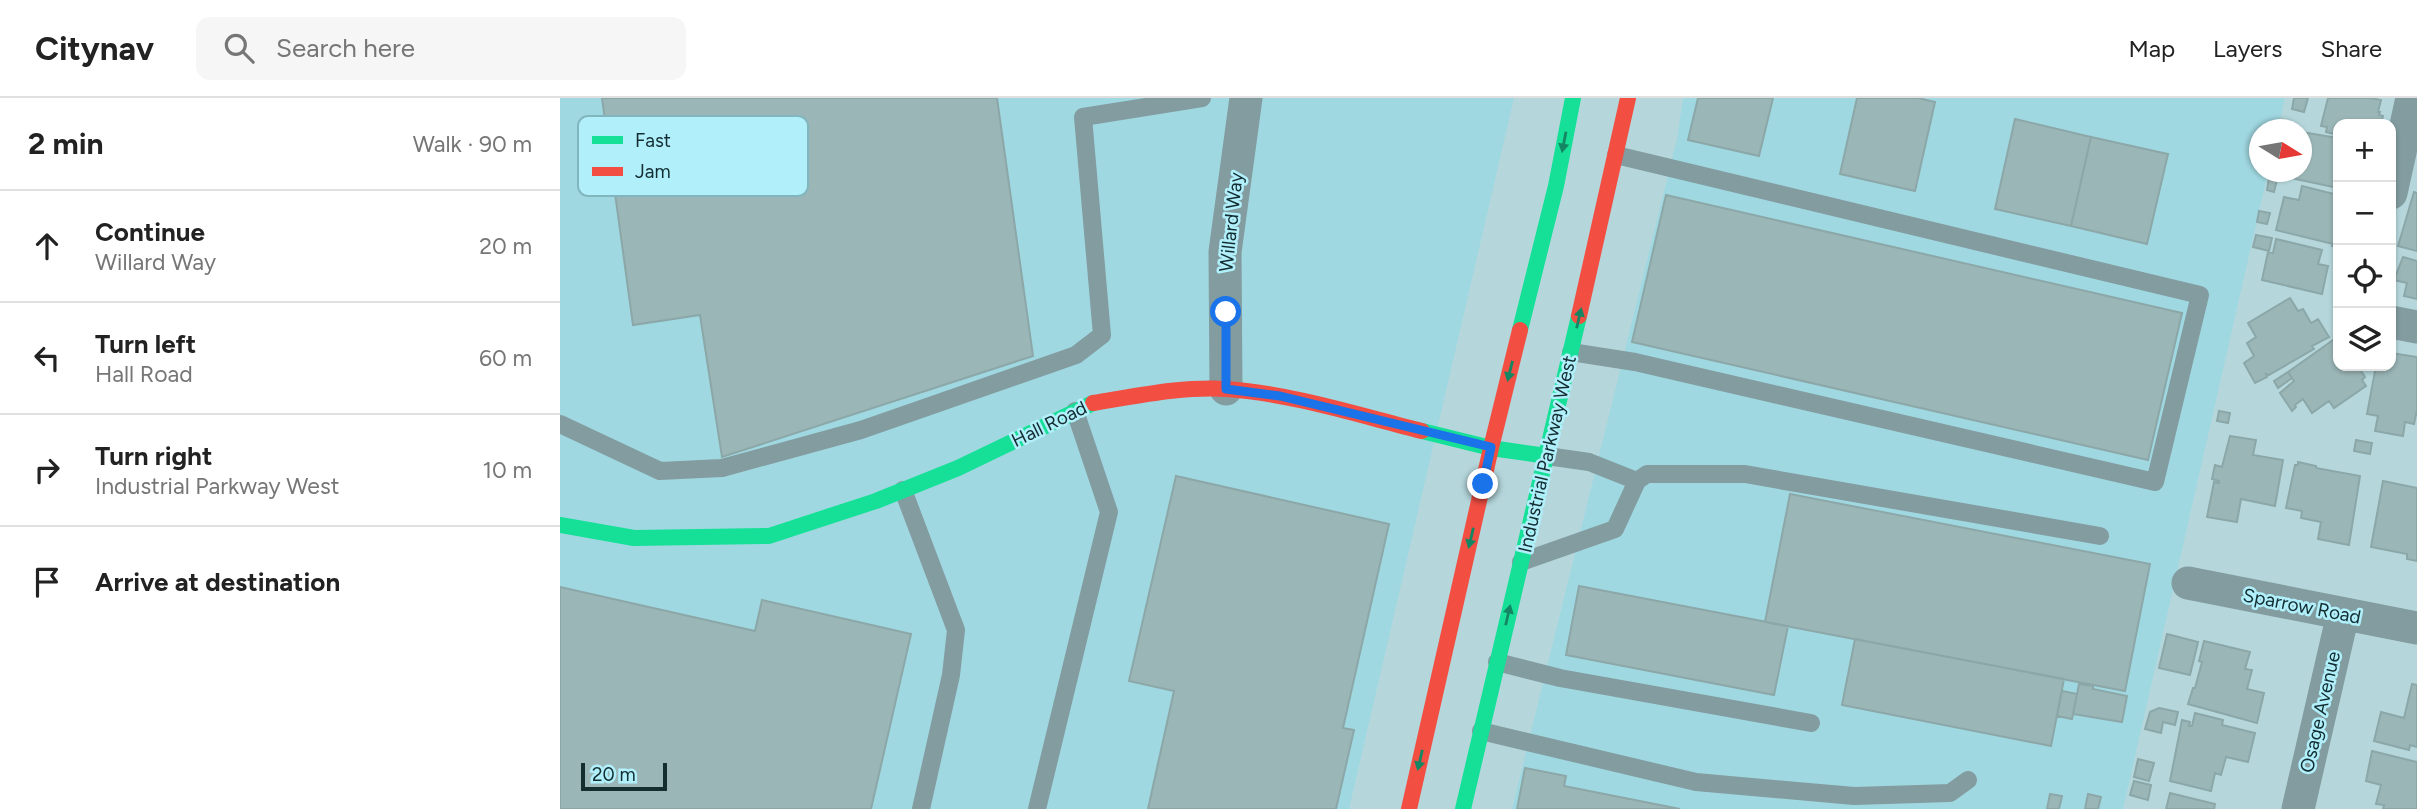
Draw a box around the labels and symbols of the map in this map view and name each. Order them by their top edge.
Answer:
legend [578,116,808,196]
north arrow [2249,119,2312,182]
text: Fast [635,129,671,152]
one-way arrow [1559,131,1570,153]
text: Jam [635,160,671,183]
street label: Willard Way [1214,171,1248,273]
route start [1210,296,1241,327]
one-way arrow [1574,307,1585,329]
street label: Industrial Parkway West [1513,353,1581,555]
one-way arrow [1504,360,1515,382]
street label: Hall Road [1008,396,1090,452]
route end [1467,468,1498,499]
one-way arrow [1465,527,1476,549]
street label: Sparrow Road [2241,583,2363,629]
one-way arrow [1503,604,1514,626]
street label: Osage Avenue [2295,649,2345,775]
one-way arrow [1415,749,1426,771]
scale bar [581,760,667,792]

